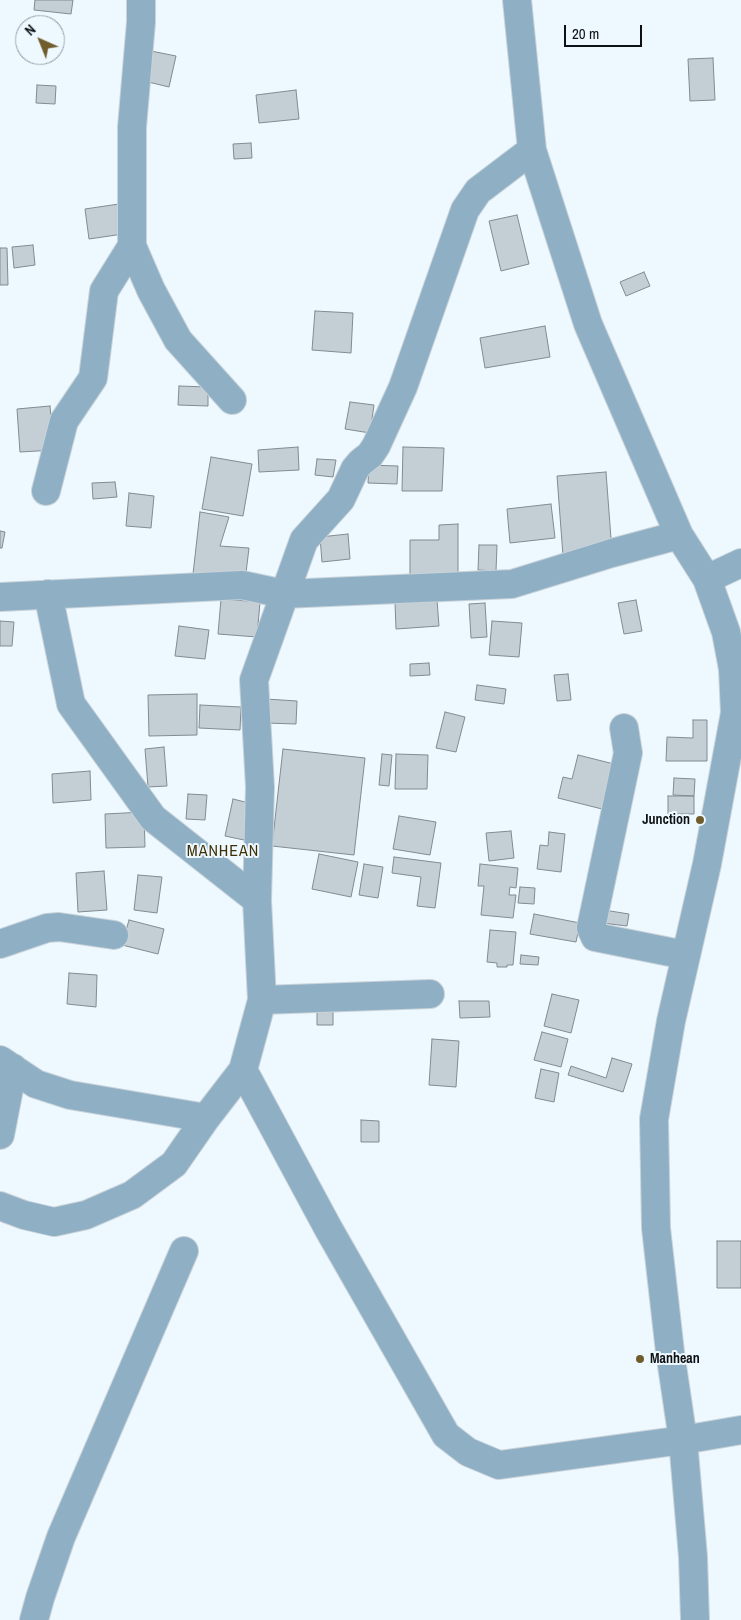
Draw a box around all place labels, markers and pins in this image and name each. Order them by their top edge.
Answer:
place label: Junction [642,812,690,828]
marker: Junction [694,814,706,826]
place label: Manhean [650,1351,700,1367]
marker: Manhean [634,1353,646,1365]

